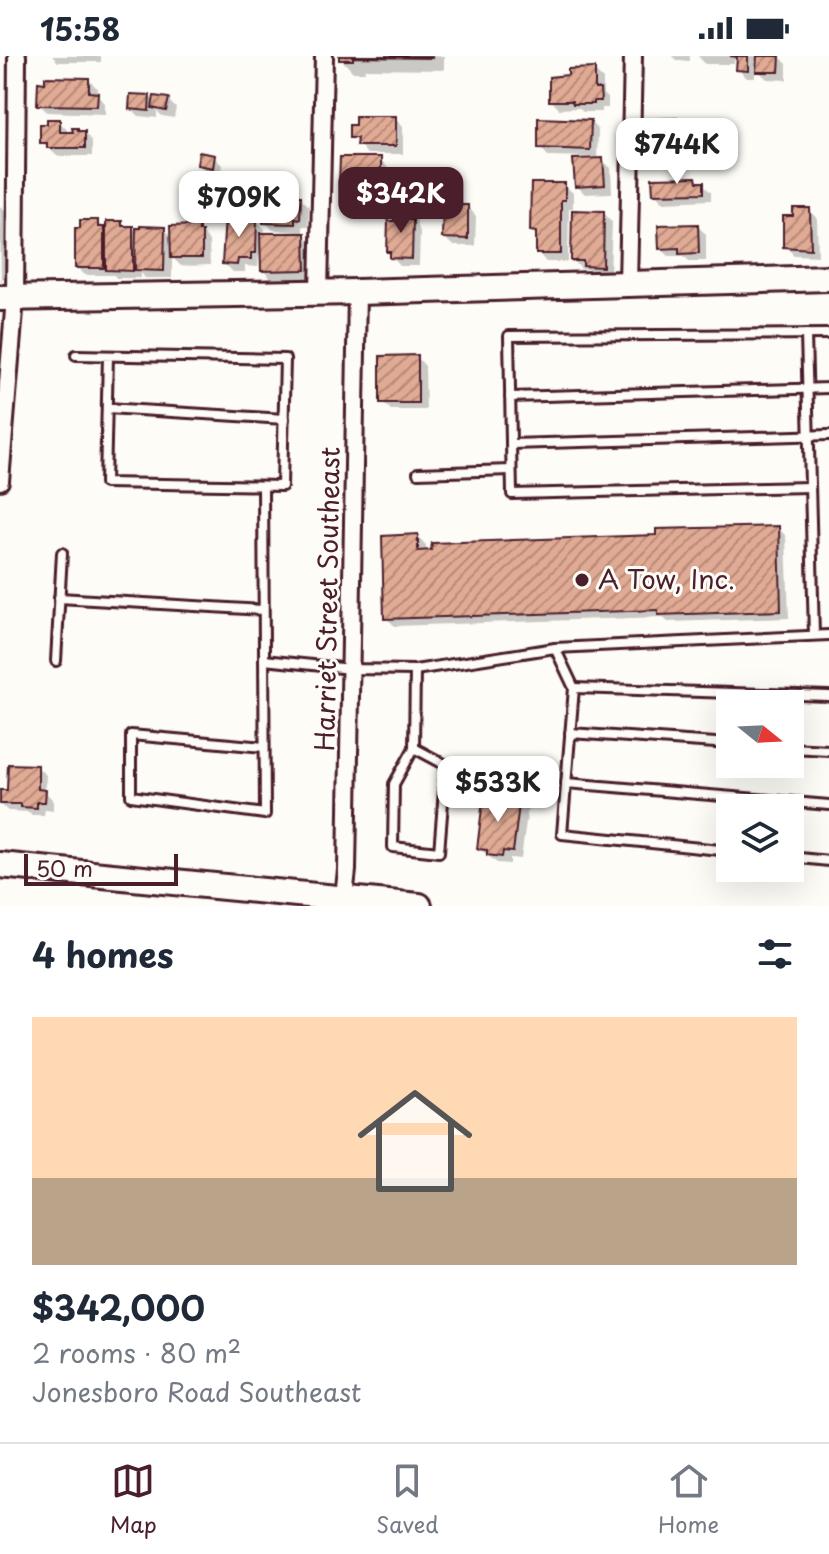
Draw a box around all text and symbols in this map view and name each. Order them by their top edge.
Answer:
text: 15:58 [40,6,120,51]
pin: $744K [621,118,733,186]
text: $744K [634,124,720,163]
pin: $342K [345,167,457,235]
pin: $709K [183,171,295,239]
text: $342K [356,173,446,212]
text: $709K [197,177,281,216]
street label: Harriet Street Southeast [304,446,349,752]
place label: A Tow, Inc. [598,559,735,598]
marker: A Tow, Inc. [573,571,591,589]
north arrow [716,690,804,778]
map controls [716,690,804,882]
pin: $533K [442,756,554,824]
text: $533K [455,762,541,801]
button: layers [716,794,804,882]
scale bar [24,850,178,886]
text: 50 m [36,851,93,884]
text: 4 homes [32,928,174,980]
icon: filters [753,932,797,976]
icon: home [343,1069,487,1213]
text: $342,000 [32,1281,205,1333]
text: 2 rooms · 80 m² [32,1333,241,1372]
text: Jonesboro Road Southeast [32,1372,361,1411]
tab: Map [110,1459,157,1540]
tab: Saved [376,1459,439,1540]
tab: Home [658,1459,719,1540]

